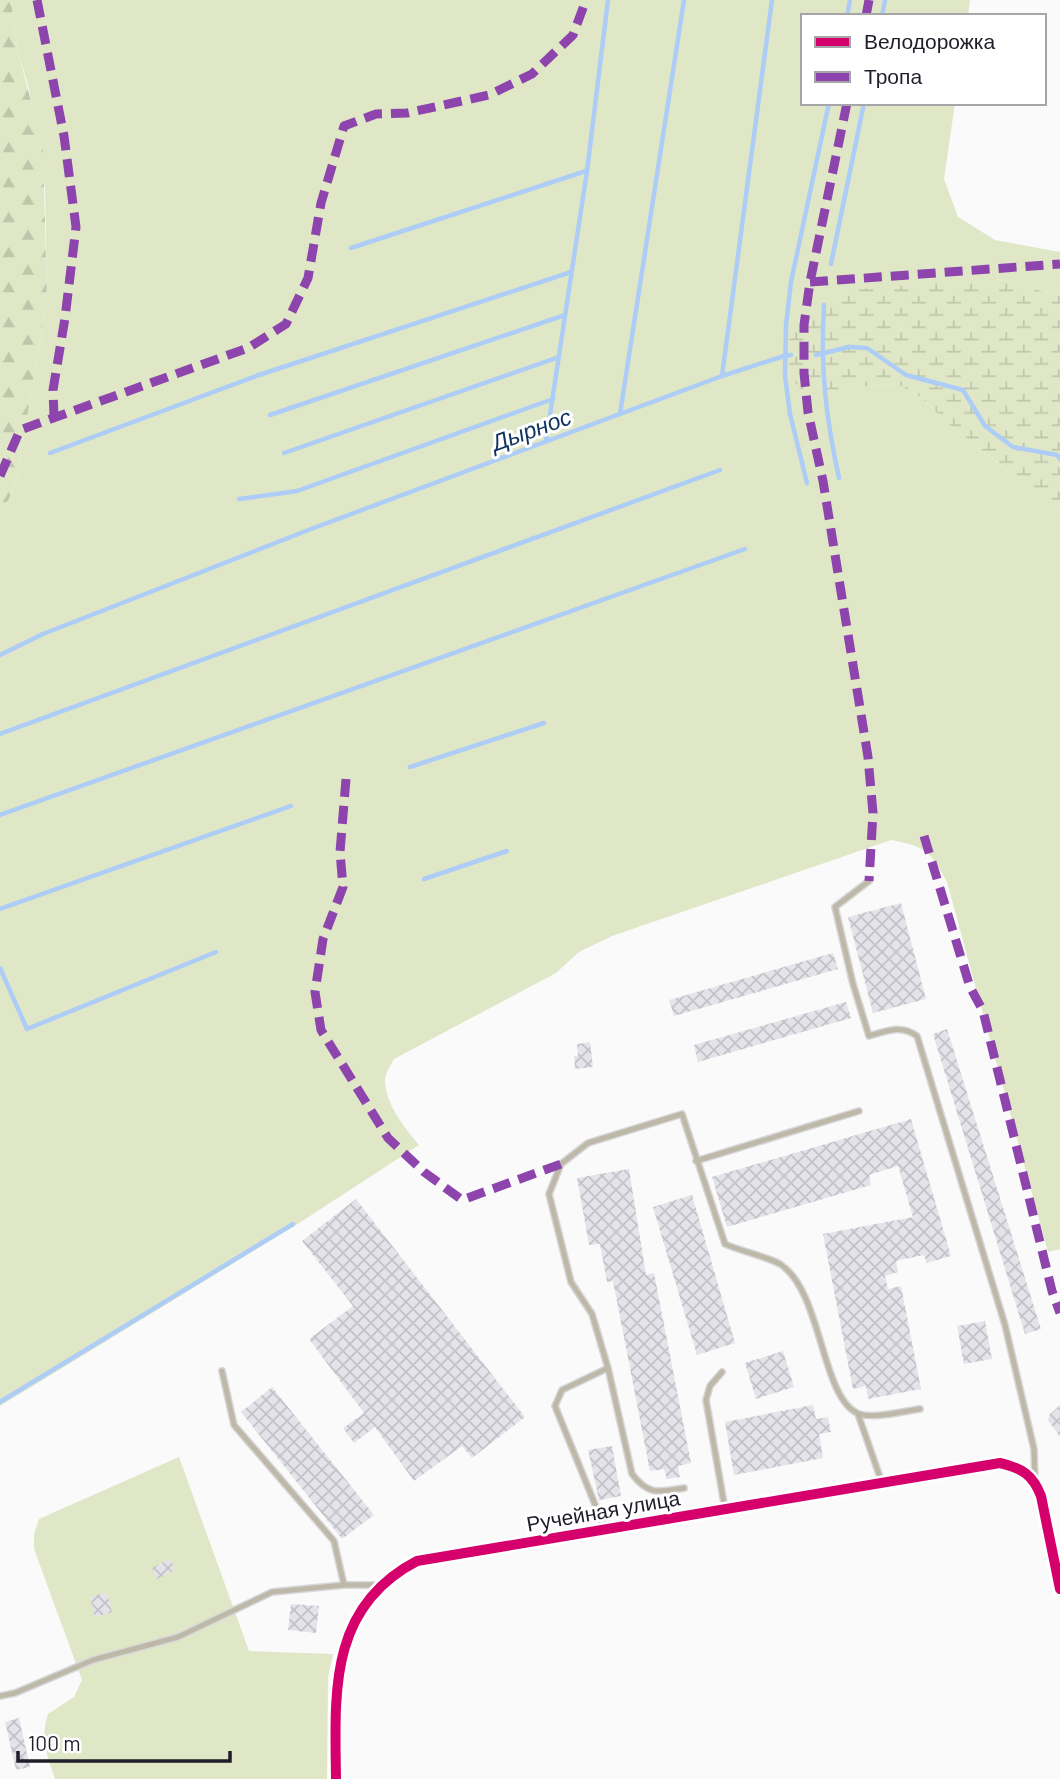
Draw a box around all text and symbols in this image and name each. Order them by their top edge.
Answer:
legend [801,14,1046,105]
text: Велодорожка [864,28,995,53]
text: Тропа [864,63,922,88]
water label: Дырнос [484,402,575,457]
street label: Ручейная улица [524,1484,682,1536]
scale bar [18,1720,229,1764]
text: 100 m [28,1730,81,1755]

